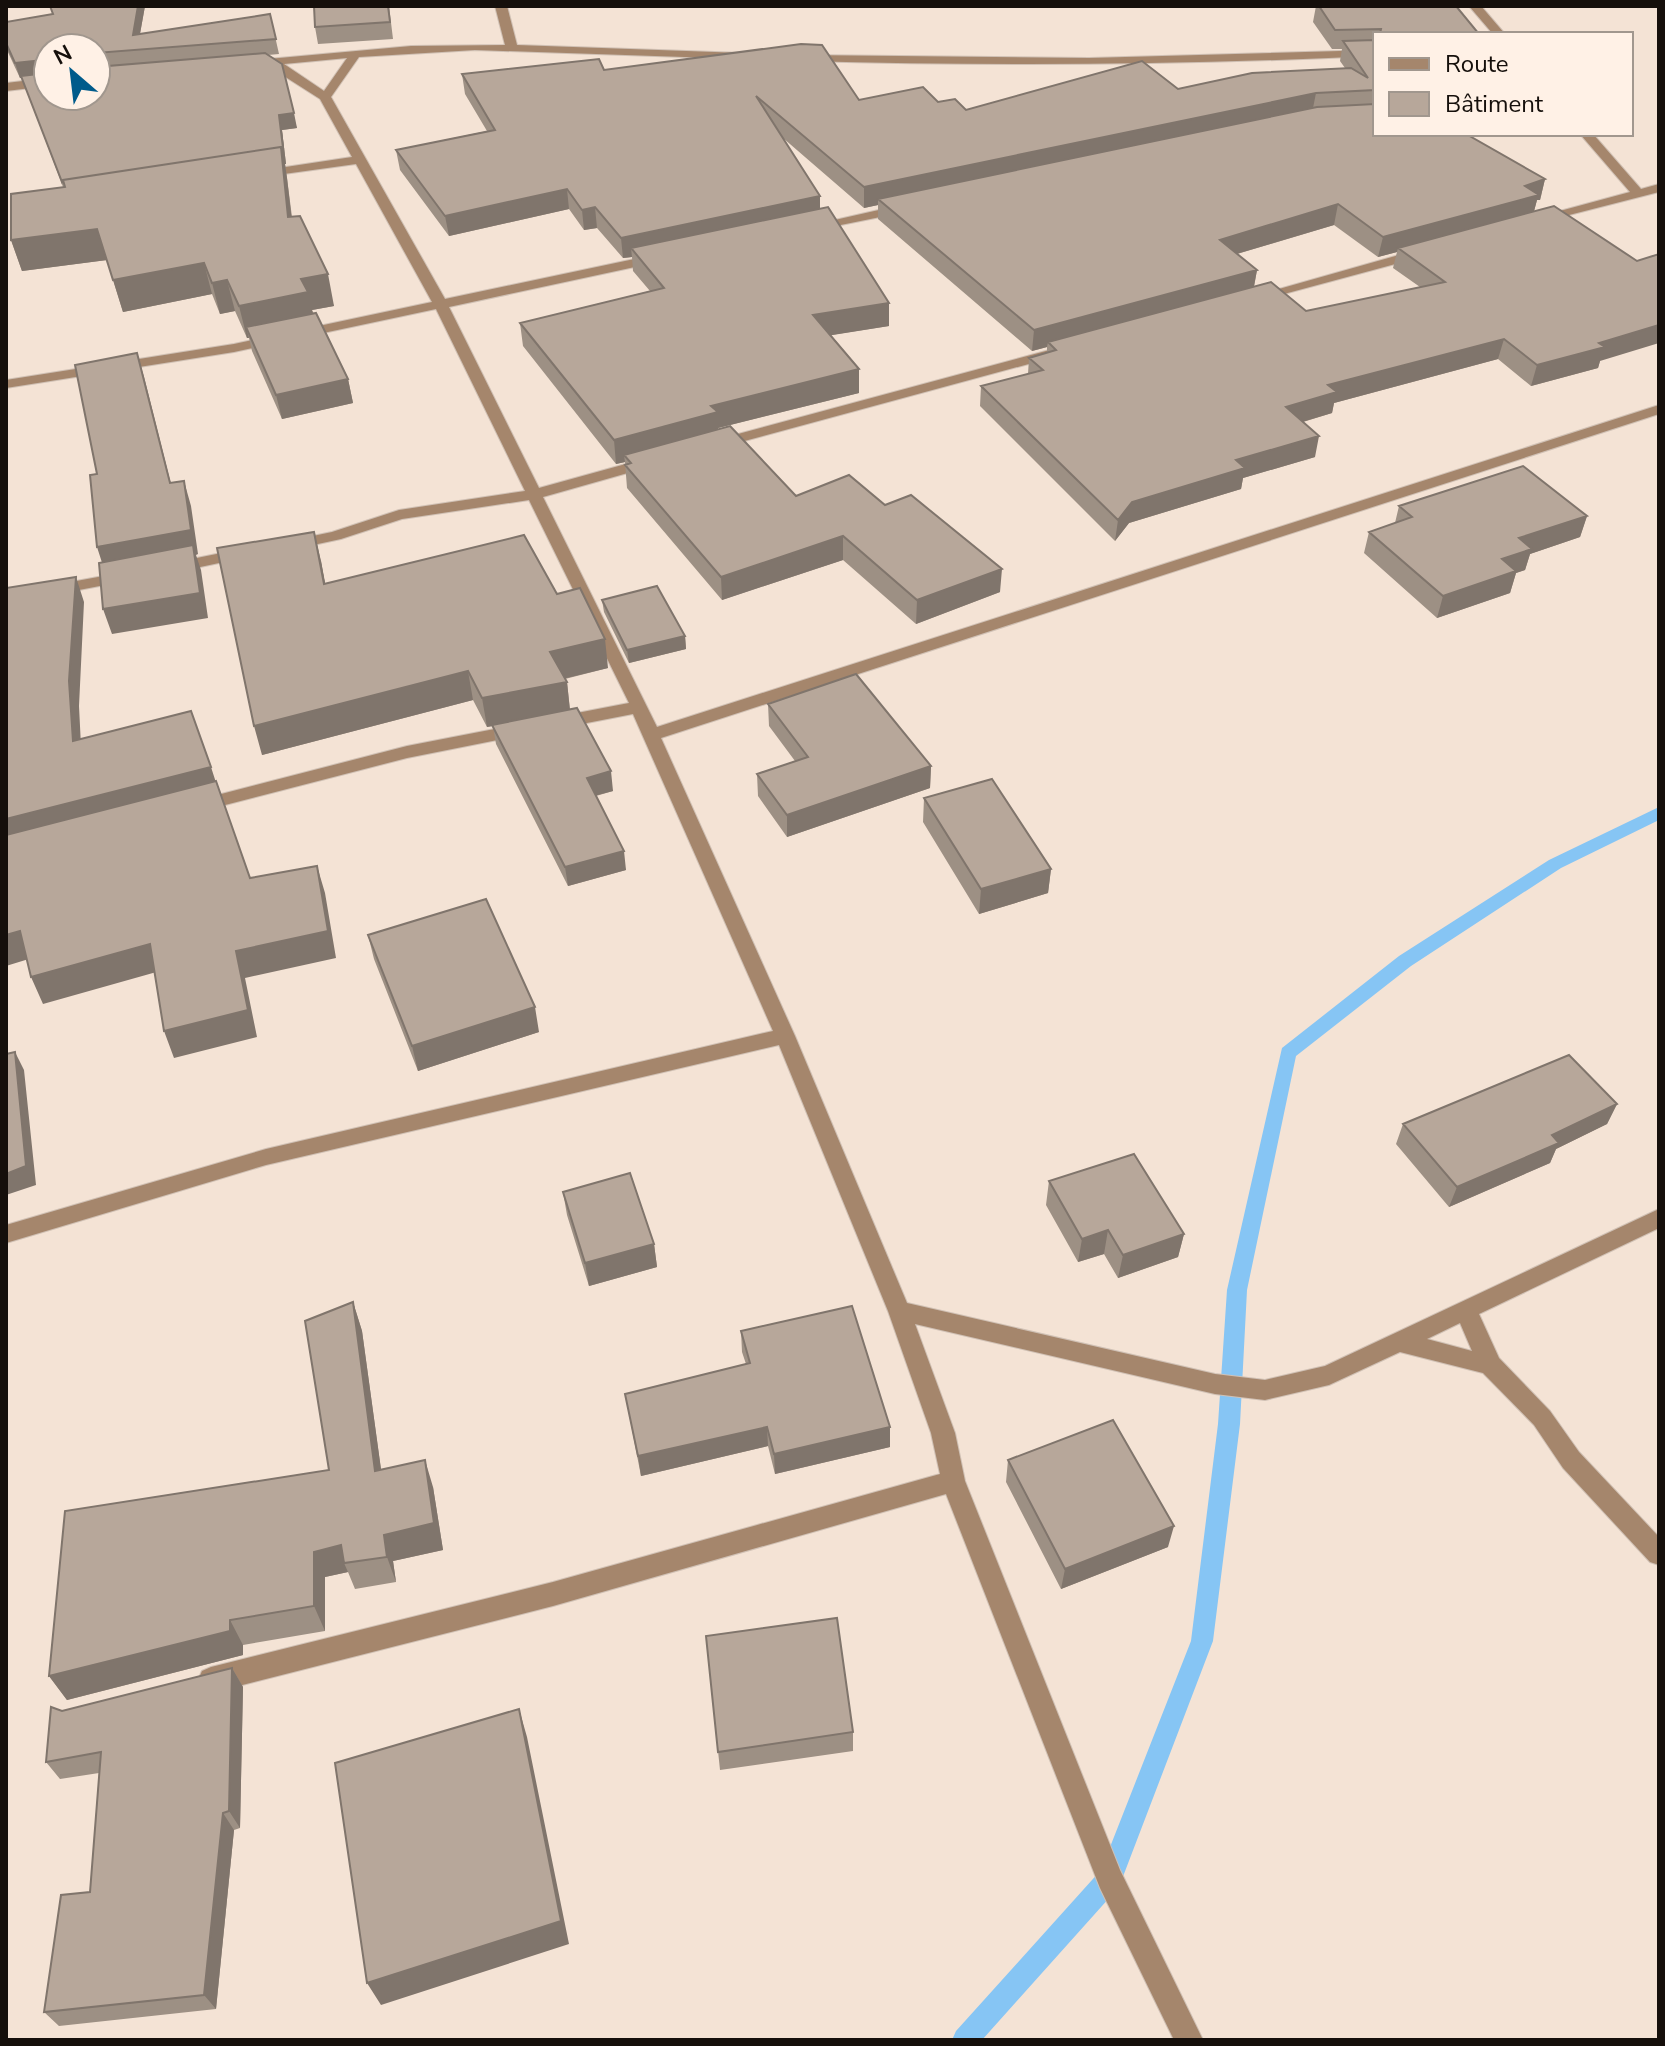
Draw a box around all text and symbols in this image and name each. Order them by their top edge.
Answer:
north arrow [32,32,112,112]
legend [1373,32,1633,136]
text: N [49,38,77,72]
text: Route [1445,48,1509,80]
text: Bâtiment [1445,88,1544,120]

